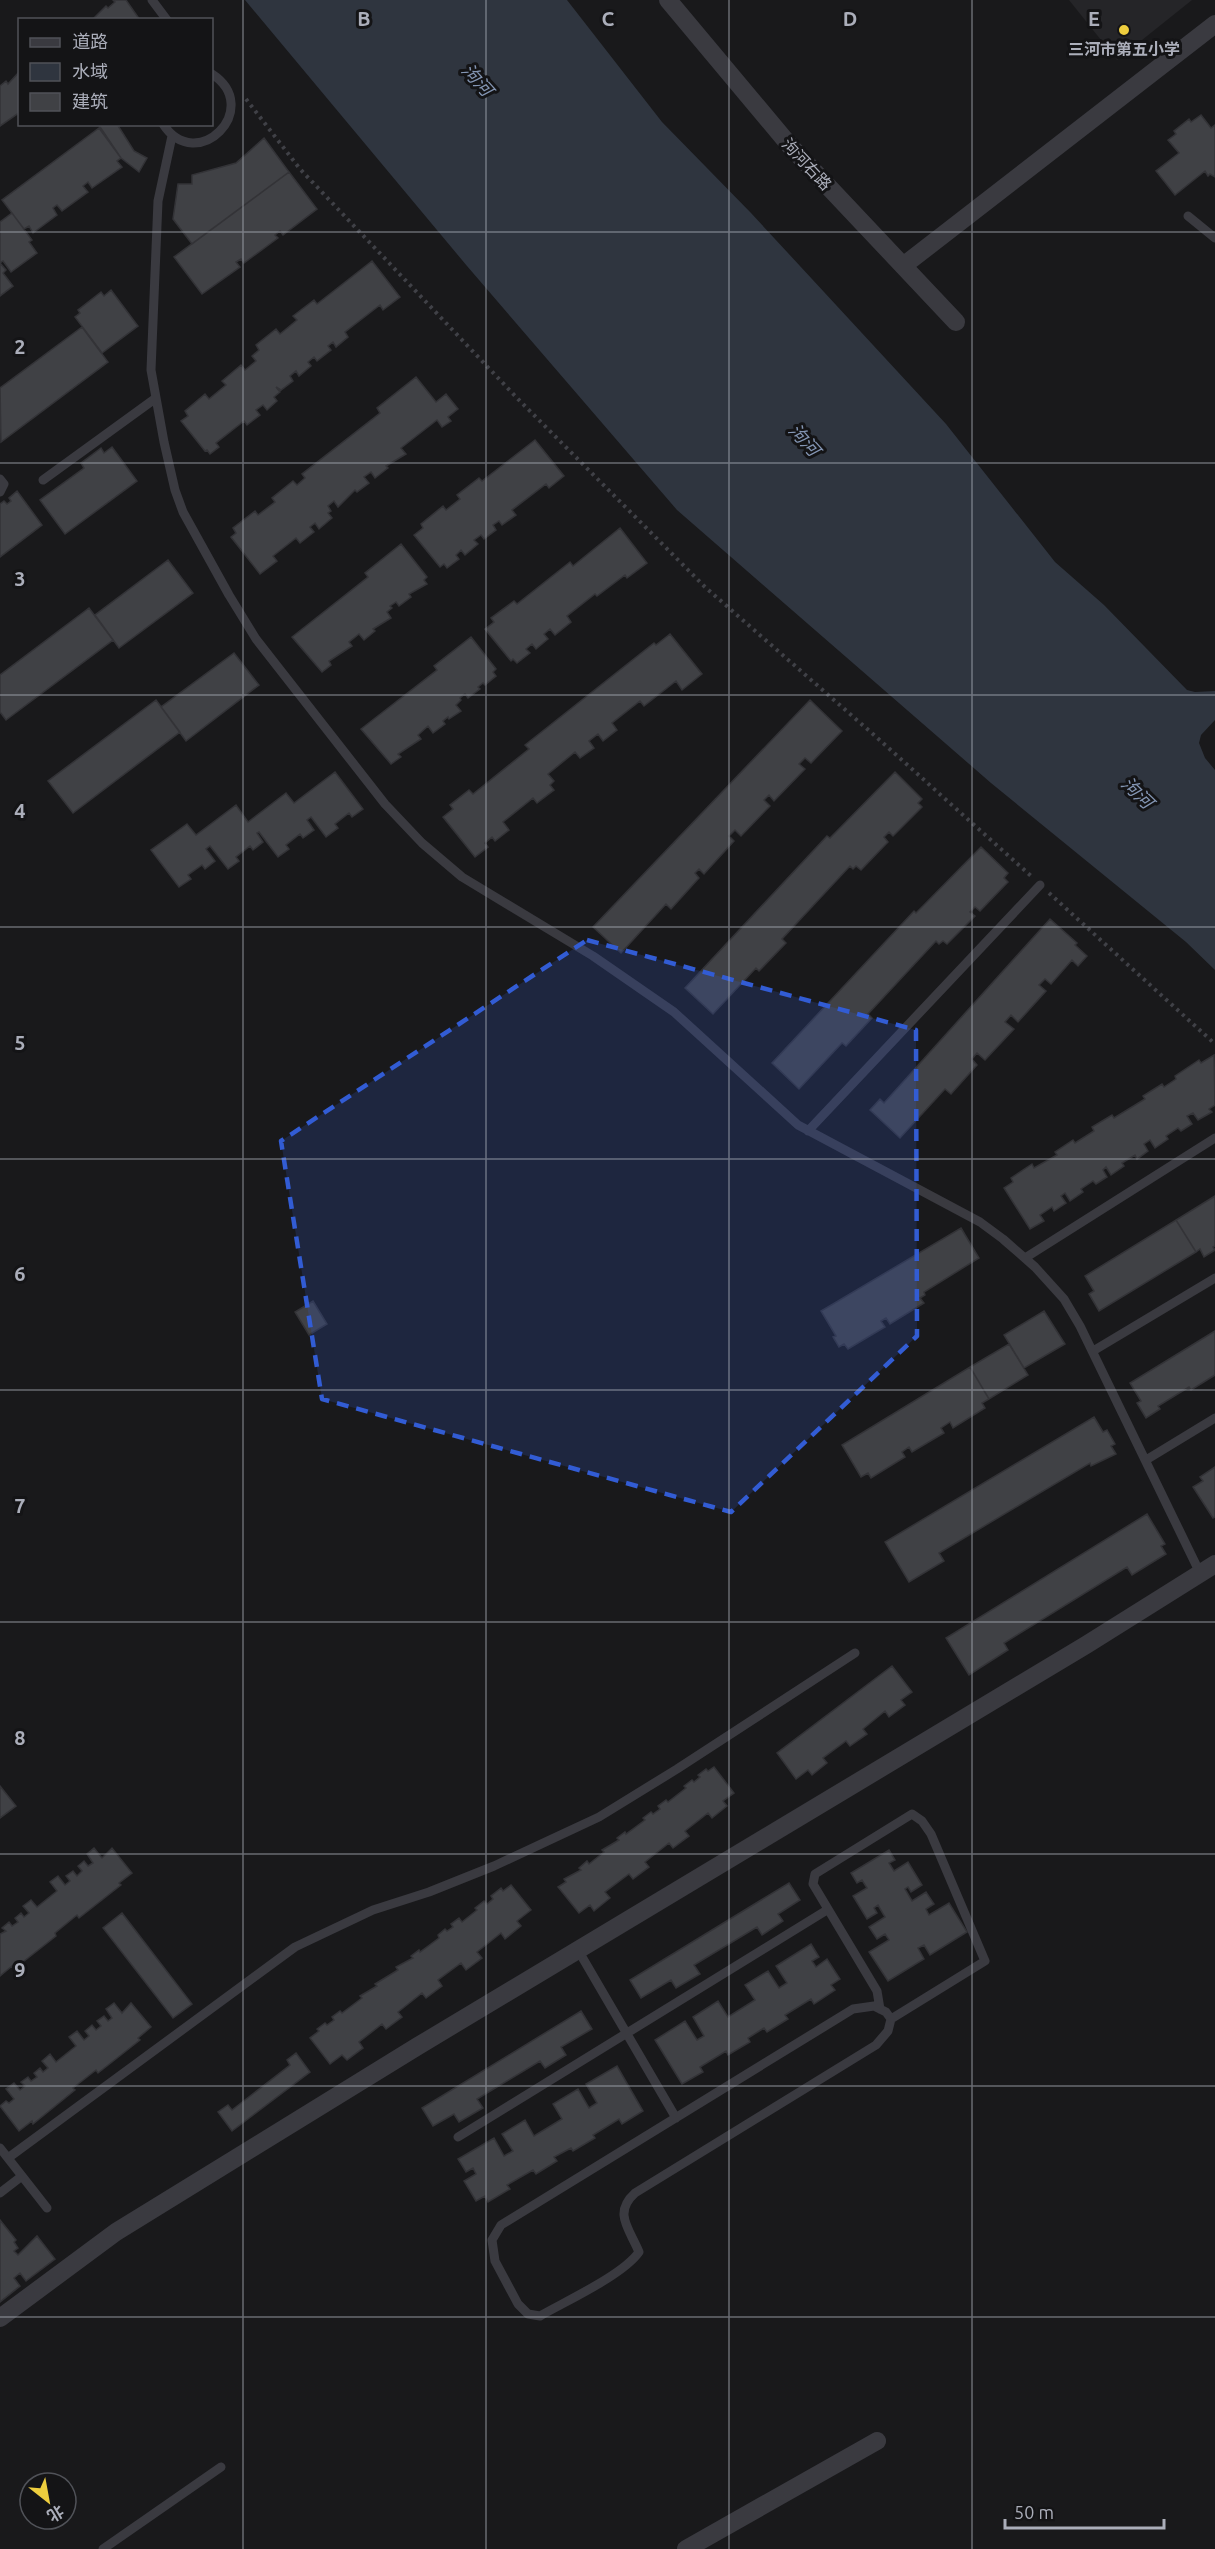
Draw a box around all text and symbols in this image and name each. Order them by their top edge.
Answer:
text: B [357,7,371,30]
text: C [602,7,615,30]
text: D [843,7,857,30]
text: E [1088,7,1100,30]
legend [18,18,213,126]
marker: 三河市第五小学 [1117,23,1131,37]
text: 道路 [72,31,108,51]
place label: 三河市第五小学 [1068,40,1180,58]
water label: 泃河 [458,59,499,102]
text: 水域 [72,61,108,81]
text: 建筑 [72,91,108,111]
street label: 泃河右路 [779,134,835,194]
text: 2 [14,335,26,358]
water label: 泃河 [785,419,826,462]
text: 3 [14,567,26,590]
water label: 泃河 [1118,773,1160,814]
text: 4 [14,799,26,822]
text: 5 [14,1031,26,1054]
text: 6 [14,1262,26,1285]
text: 7 [14,1494,26,1517]
text: 8 [14,1726,26,1749]
text: 9 [14,1958,26,1981]
north arrow [18,2471,78,2531]
scale bar [1005,2492,1164,2530]
text: 北 [44,2502,67,2526]
text: 50 m [1014,2502,1054,2522]

